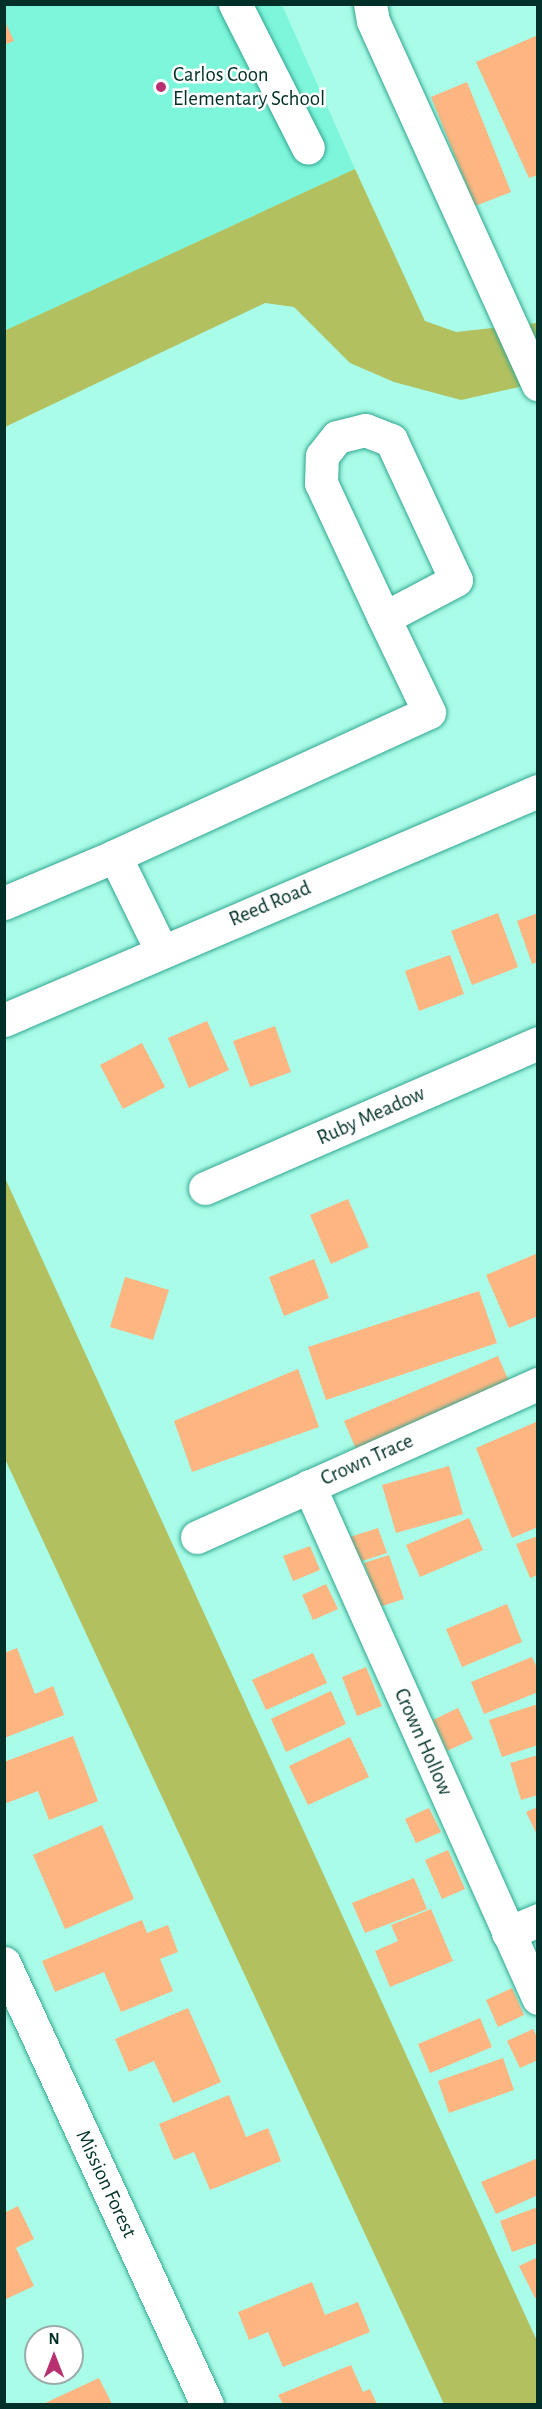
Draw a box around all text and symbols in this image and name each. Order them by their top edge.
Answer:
place label: Carlos Coon Elementary School [173,62,325,112]
marker: Carlos Coon Elementary School [154,80,168,94]
street label: Reed Road [225,876,315,932]
street label: Ruby Meadow [313,1081,429,1151]
street label: Crown Trace [317,1428,417,1492]
street label: Crown Hollow [388,1685,458,1799]
street label: Mission Forest [70,2126,142,2242]
north arrow [24,2325,84,2385]
text: N [48,2331,60,2347]

